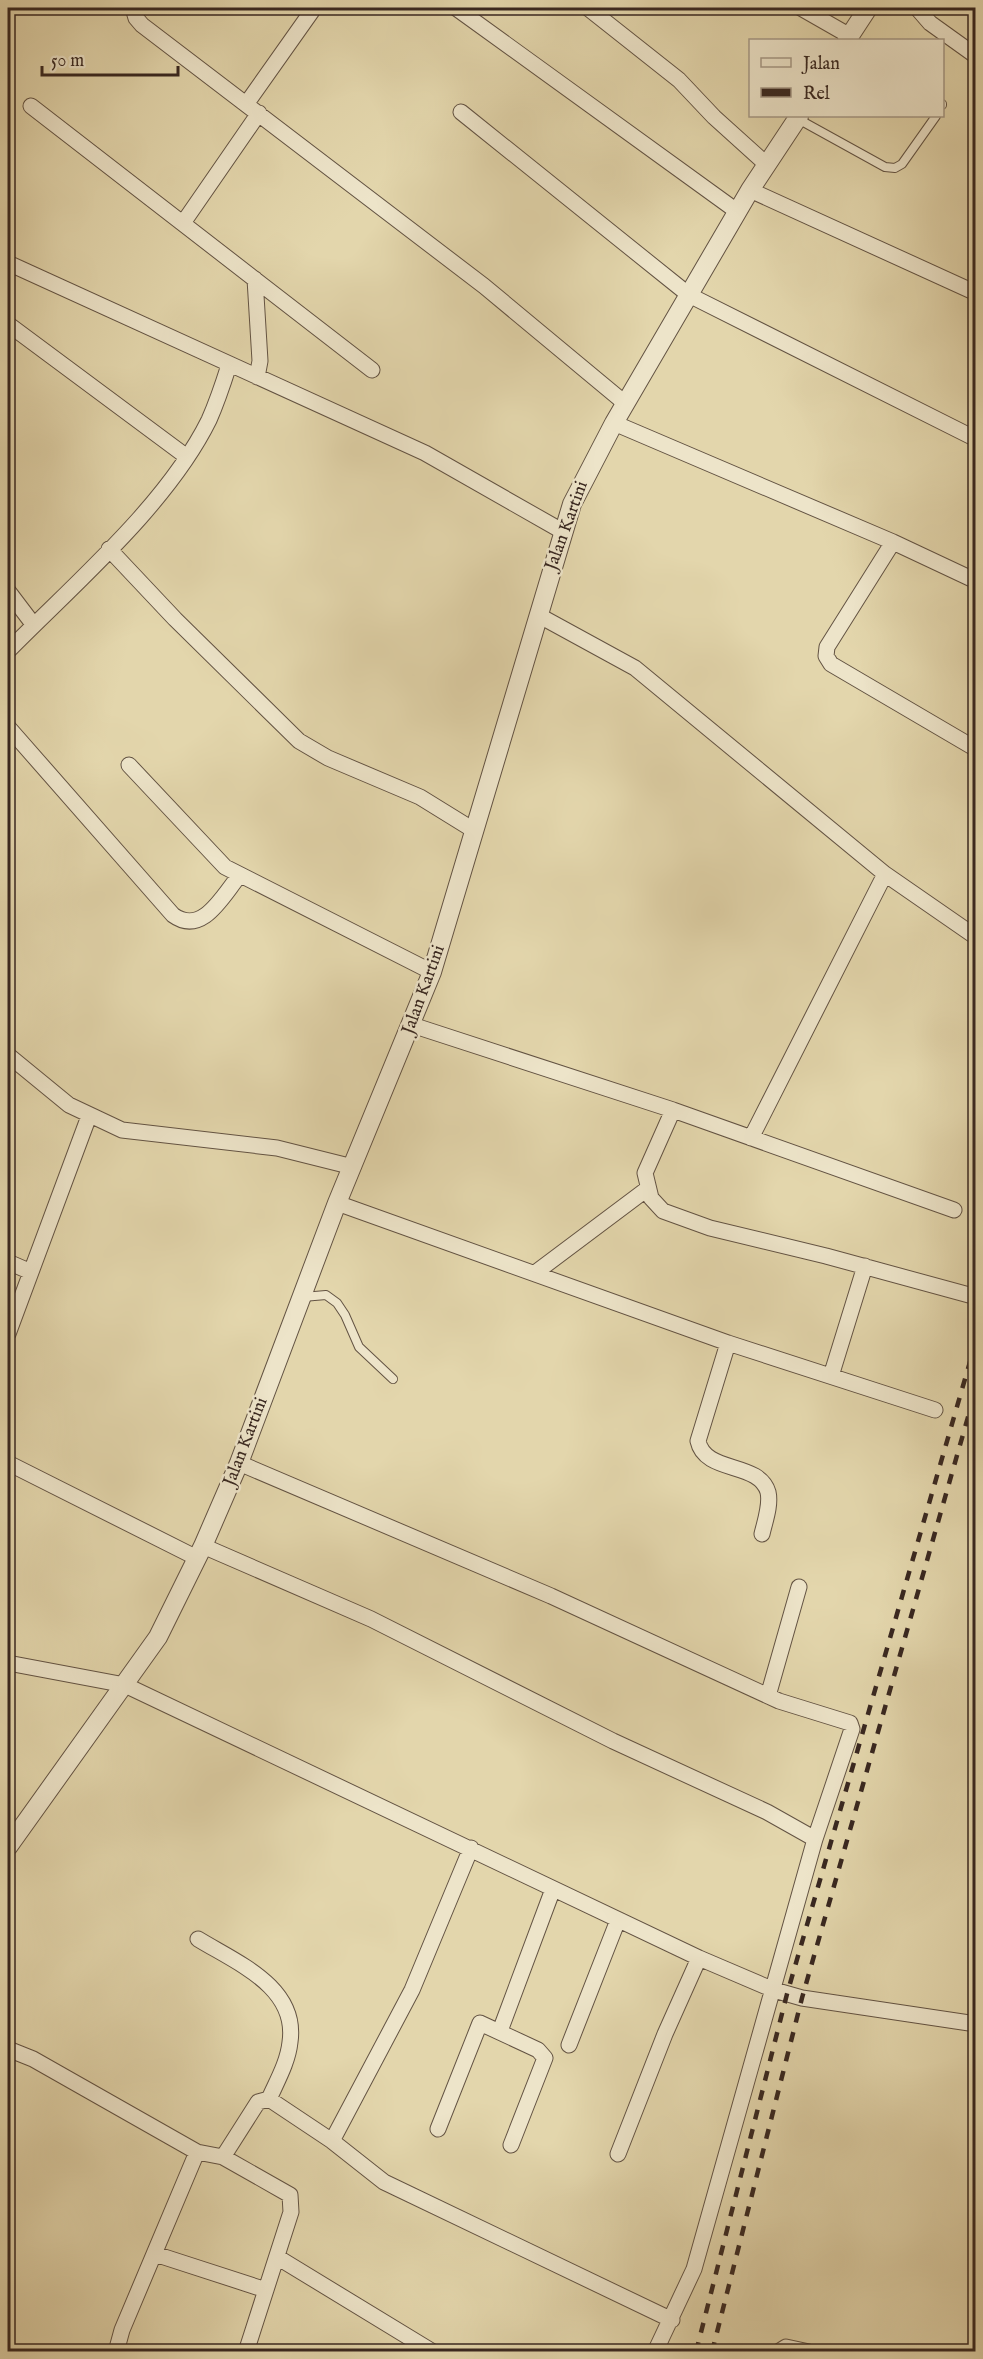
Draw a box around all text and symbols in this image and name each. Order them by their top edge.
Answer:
scale bar [42,39,178,77]
legend [749,39,944,117]
text: 50 m [51,50,84,73]
text: Jalan [801,53,840,76]
text: Rel [803,83,830,106]
street label: Jalan Kartini [539,478,594,576]
street label: Jalan Kartini [396,942,451,1040]
street label: Jalan Kartini [218,1394,274,1492]

